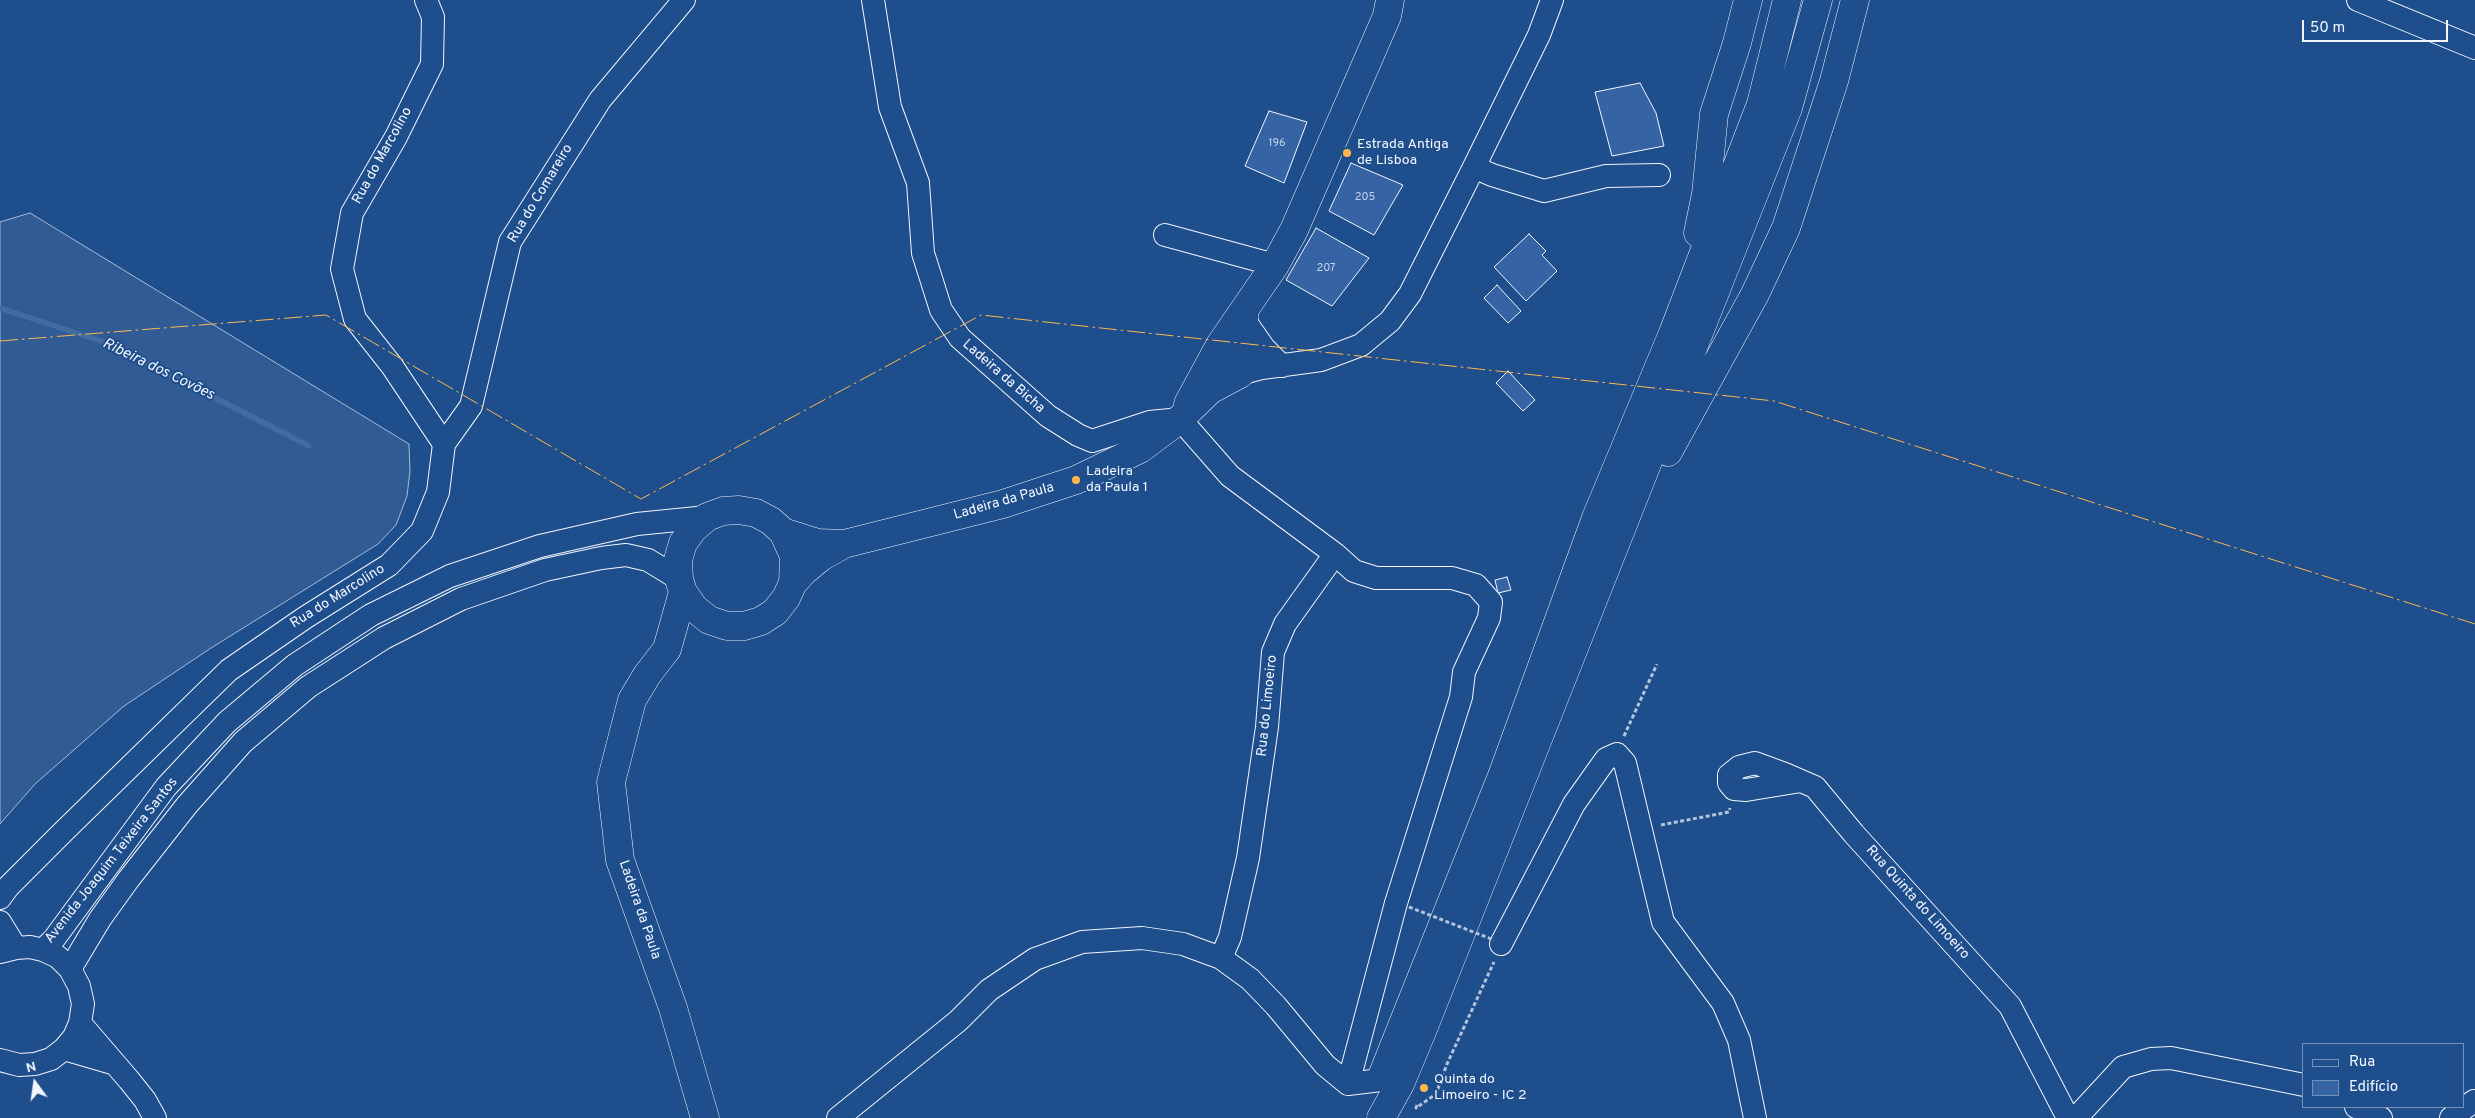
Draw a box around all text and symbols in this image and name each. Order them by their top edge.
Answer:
scale bar [2305,10,2451,42]
text: 50 m [2310,19,2345,38]
street label: Rua do Marcolino [349,105,417,207]
house number: 196 [1268,137,1286,151]
place label: Estrada Antiga de Lisboa [1357,137,1449,170]
street label: Rua do Comareiro [505,142,577,246]
marker: Estrada Antiga de Lisboa [1341,147,1353,159]
house number: 205 [1355,191,1375,205]
house number: 207 [1316,262,1336,276]
water label: Ribeira dos Covões [99,335,217,405]
street label: Ladeira da Bicha [958,337,1048,417]
place label: Ladeira da Paula 1 [1086,464,1148,497]
marker: Ladeira da Paula 1 [1070,474,1082,486]
street label: Ladeira da Paula [952,480,1056,524]
street label: Rua do Marcolino [288,561,388,633]
street label: Rua do Limoeiro [1254,654,1282,758]
street label: Avenida Joaquim Teixeira Santos [42,775,182,947]
street label: Rua Quinta do Limoeiro [1861,843,1973,963]
street label: Ladeira da Paula [614,858,664,962]
legend [2302,1043,2465,1108]
text: Rua [2349,1053,2375,1072]
north arrow [10,1058,60,1108]
text: N [24,1058,38,1077]
place label: Quinta do Limoeiro - IC 2 [1434,1072,1527,1104]
text: Edifício [2349,1078,2398,1097]
marker: Quinta do Limoeiro - IC 2 [1418,1082,1430,1094]

